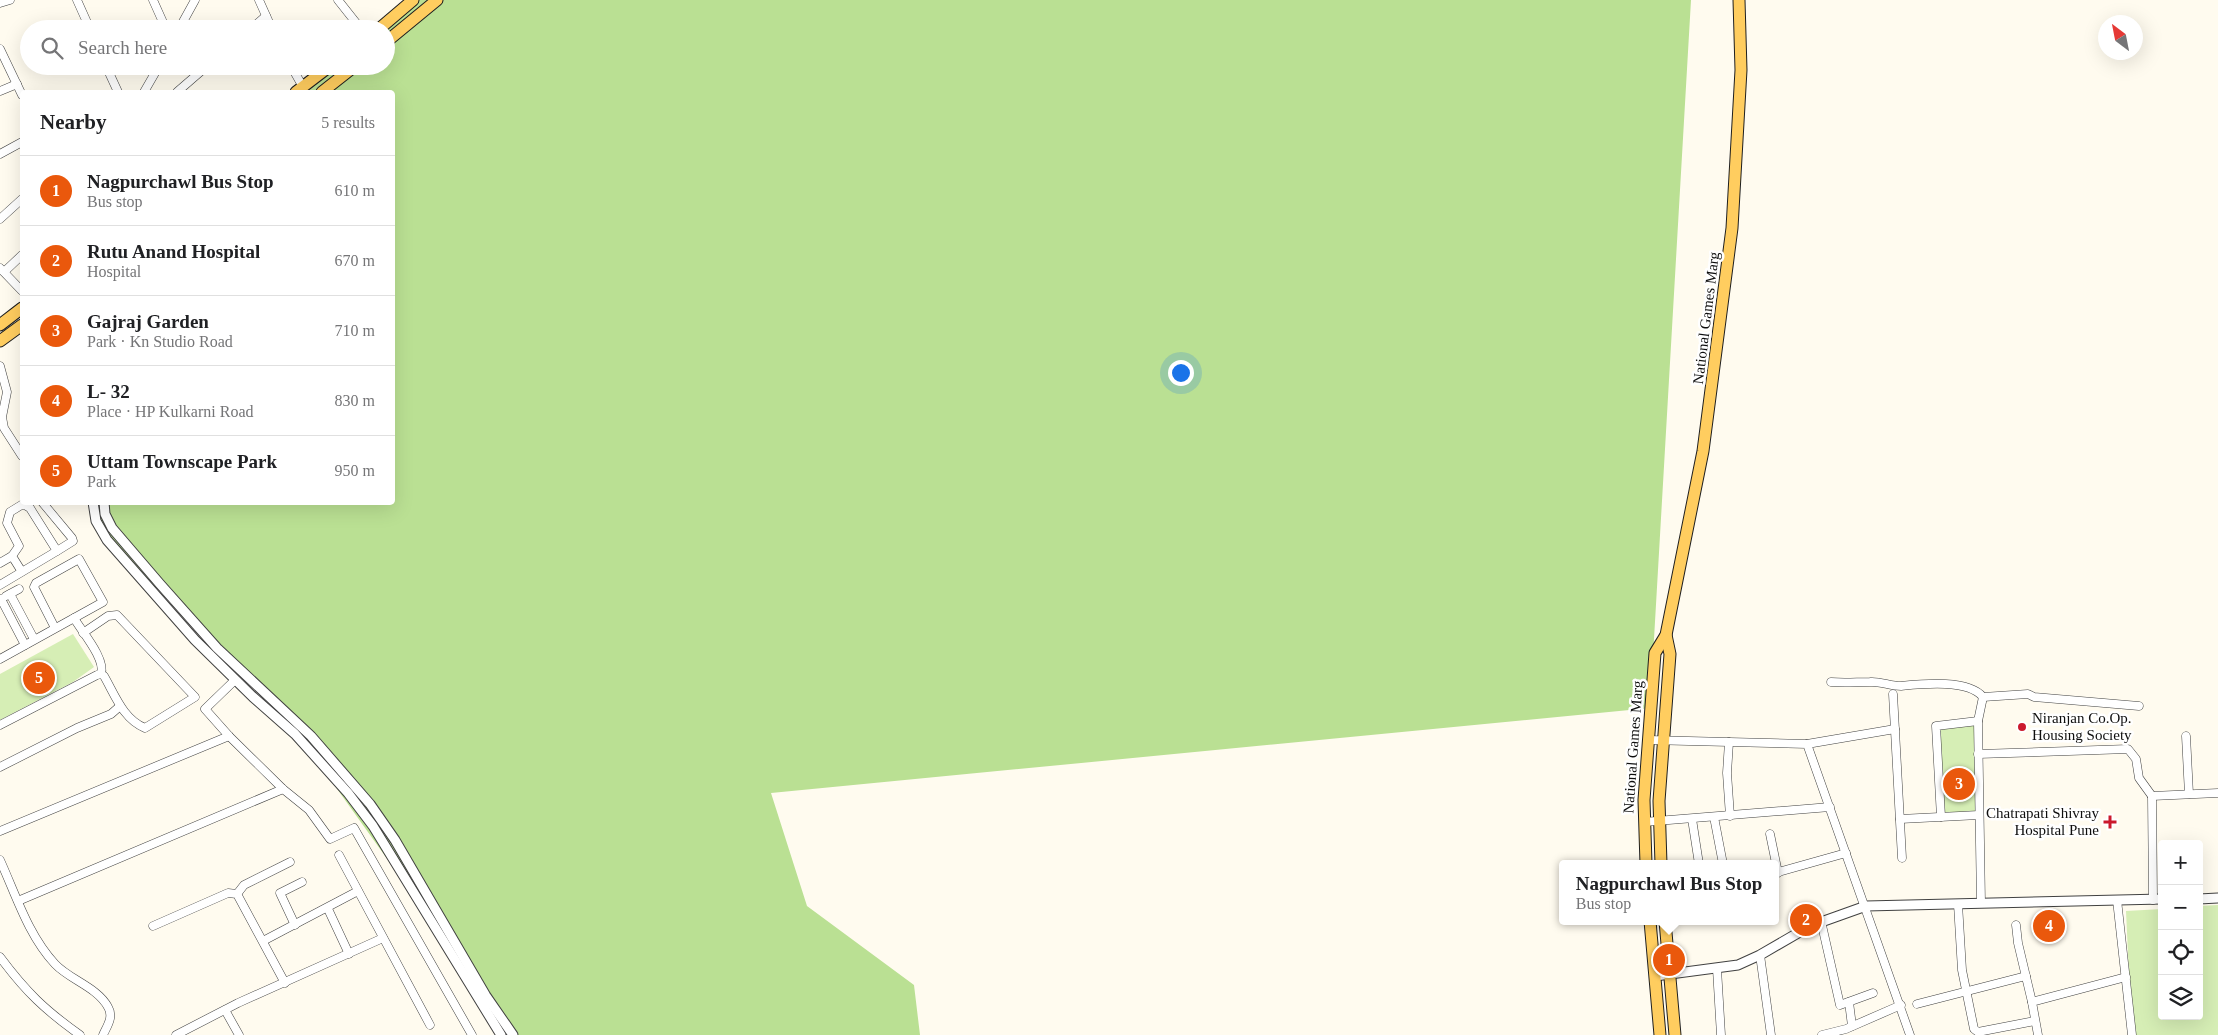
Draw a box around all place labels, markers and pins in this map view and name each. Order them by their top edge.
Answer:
pin: 5 [23,659,55,697]
place label: Niranjan Co.Op. Housing Society [2032,710,2132,743]
marker: Niranjan Co.Op. Housing Society [2016,721,2028,733]
pin: 3 [1943,765,1975,803]
place label: Chatrapati Shivray Hospital Pune [1986,805,2099,838]
marker: Chatrapati Shivray Hospital Pune [2103,815,2117,829]
pin: 2 [1790,901,1822,939]
pin: 4 [2033,907,2065,945]
pin: 1 [1653,941,1685,979]

